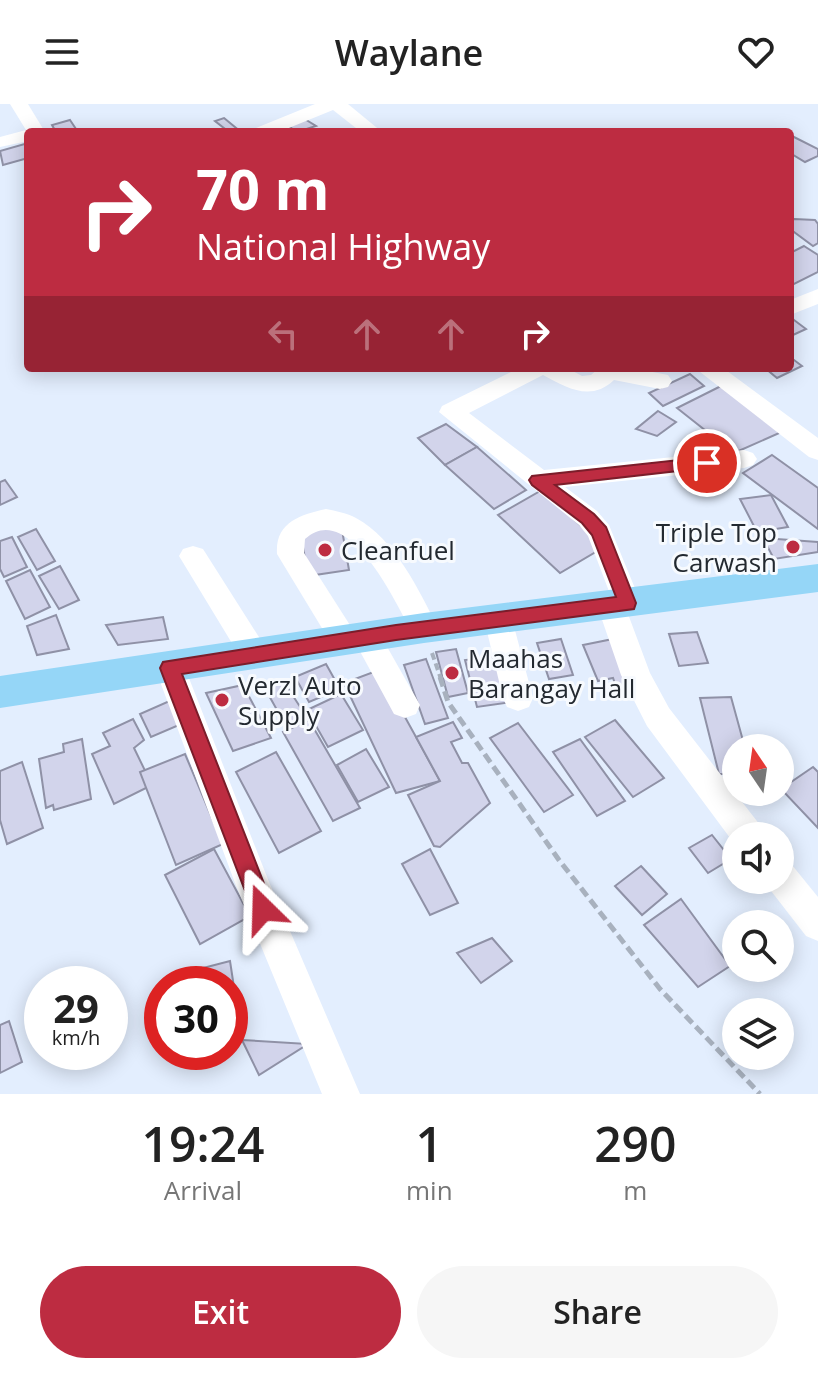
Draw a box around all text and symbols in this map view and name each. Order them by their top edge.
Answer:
text: Waylane [335,28,483,77]
icon: menu [40,30,84,74]
icon: heart [734,30,778,74]
text: 70 m [196,150,330,226]
icon: right [64,160,168,264]
text: National Highway [196,222,490,271]
icon: left [261,312,305,356]
icon: ahead [345,312,389,356]
icon: ahead [429,312,473,356]
icon: right [513,312,557,356]
pin [673,429,741,497]
icon: arrive [685,441,729,485]
place label: Triple Top Carwash [656,514,777,580]
place label: Cleanfuel [341,532,455,568]
marker: Triple Top Carwash [784,538,802,556]
marker: Cleanfuel [316,541,334,559]
place label: Maahas Barangay Hall [468,640,635,706]
marker: Maahas Barangay Hall [443,664,461,682]
place label: Verzl Auto Supply [238,667,362,733]
marker: Verzl Auto Supply [213,691,231,709]
north arrow [722,734,794,806]
map controls [722,734,794,1070]
button: sound [722,822,794,894]
position arrow [221,867,305,951]
button: search [722,910,794,982]
speed limit sign: 30 [144,966,248,1070]
text: 29 [53,980,99,1035]
button: layers [722,998,794,1070]
text: km/h [52,1024,100,1051]
text: 19:24 [142,1111,264,1176]
text: 1 [416,1111,443,1176]
text: 290 [594,1111,676,1176]
text: Arrival [164,1172,242,1208]
text: min [406,1172,453,1208]
text: m [623,1172,647,1208]
button: Exit [40,1266,401,1358]
button: Share [417,1266,778,1358]

